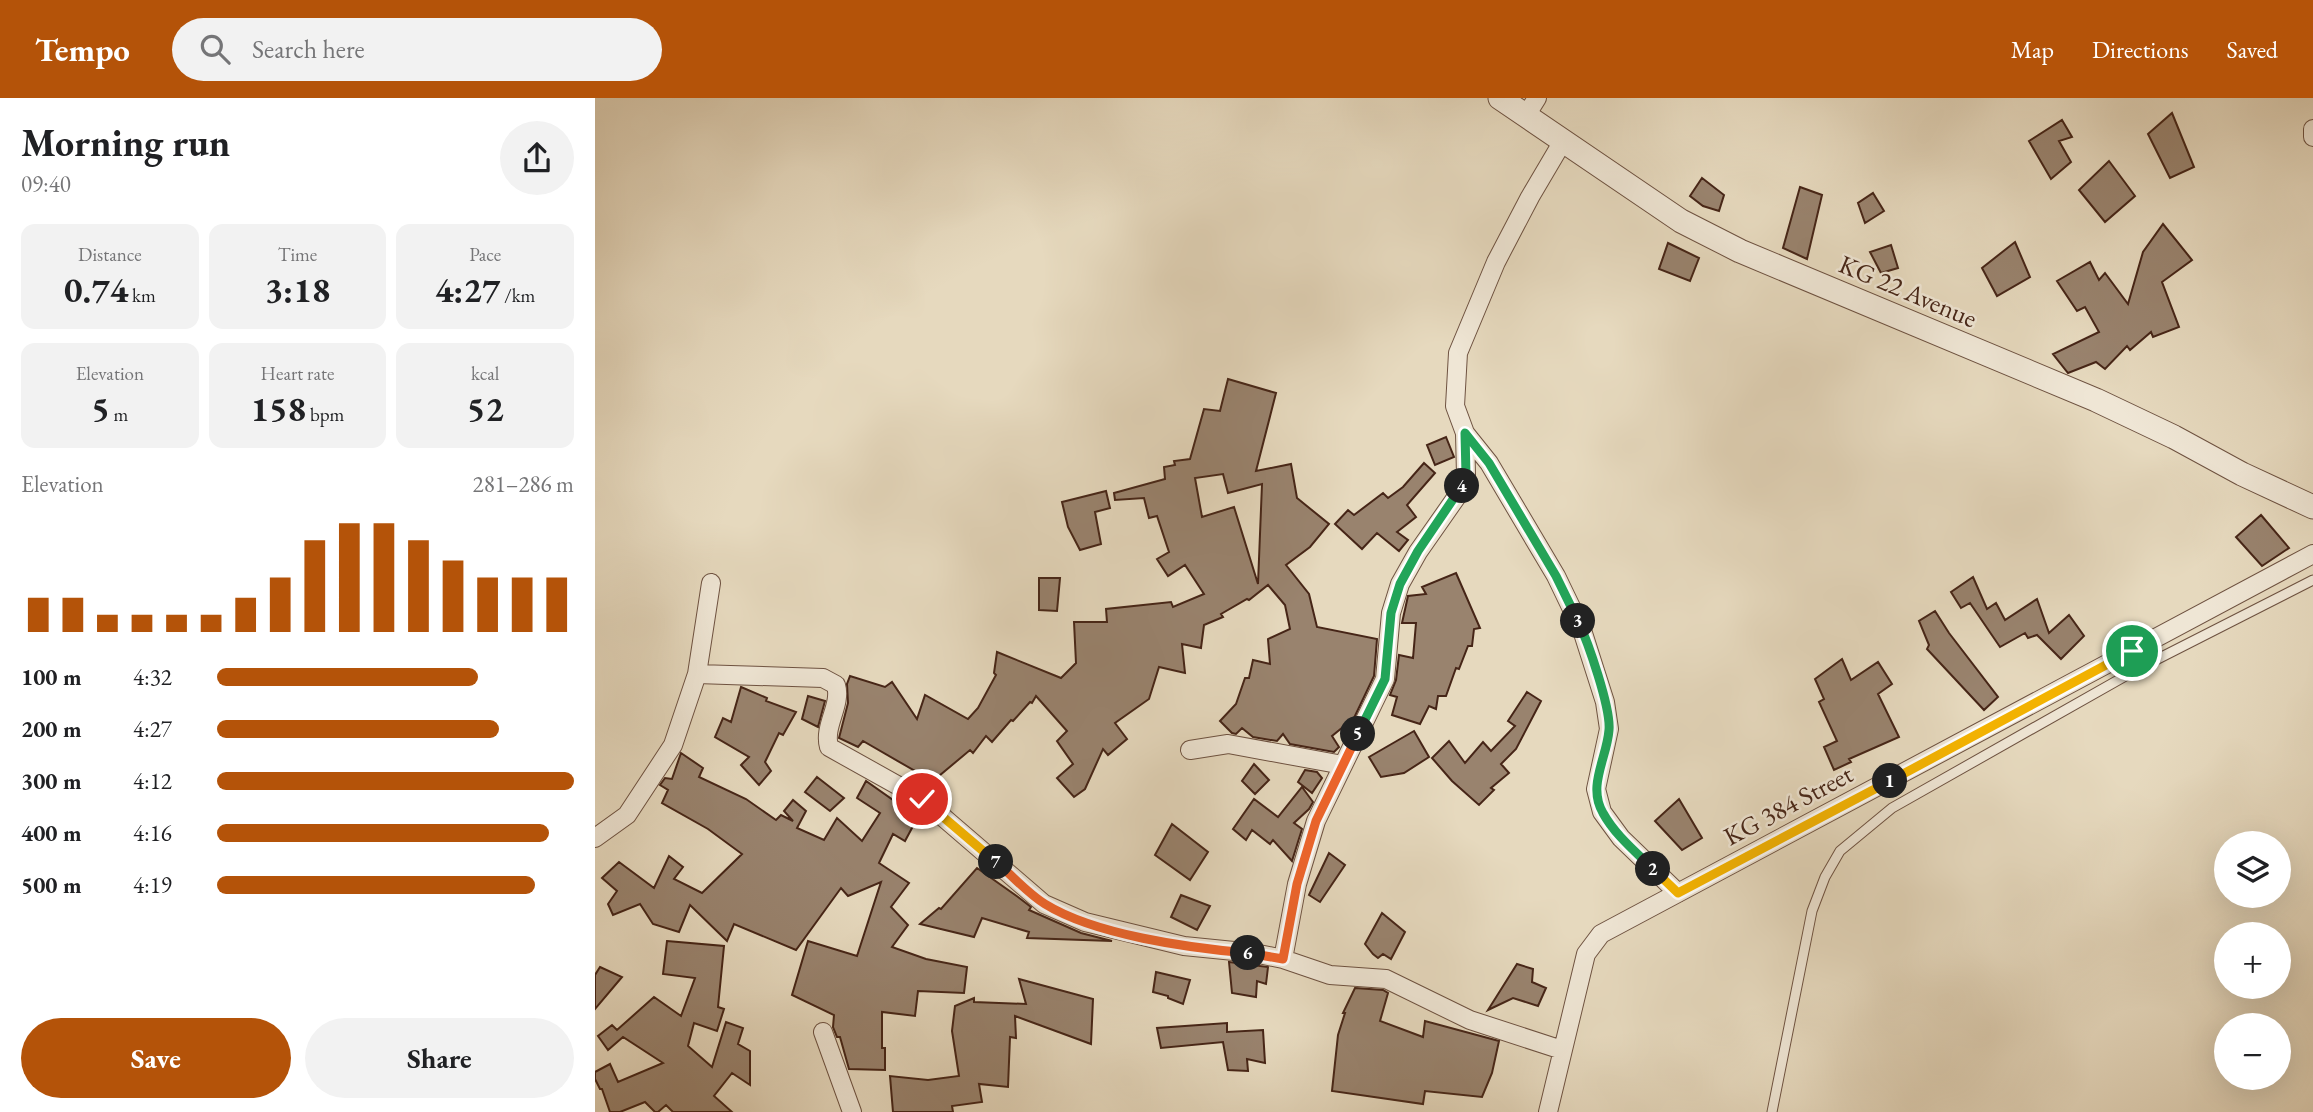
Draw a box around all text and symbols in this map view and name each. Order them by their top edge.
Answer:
search box [172,18,662,81]
text: Tempo [35,28,130,71]
icon: search [196,30,234,68]
text: Search here [252,32,365,66]
text: Map [2011,34,2054,65]
text: Directions [2092,34,2189,65]
text: Saved [2227,34,2278,65]
text: Morning run [21,118,230,167]
button: share [500,121,574,195]
text: 09:40 [21,169,71,199]
text: Distance [78,242,142,267]
text: Time [278,242,317,267]
text: Pace [469,242,501,267]
street label: KG 22 Avenue [1834,247,1982,335]
text: 0.74 [64,267,128,312]
text: 3:18 [265,267,330,312]
text: 4:27 [435,267,500,312]
text: km [128,283,156,308]
text: /km [500,283,535,308]
text: Elevation [76,361,144,386]
text: Heart rate [261,361,334,386]
text: kcal [471,361,499,386]
text: 5 [91,386,110,431]
text: 158 [251,386,306,431]
text: 52 [467,386,504,431]
text: m [110,402,128,427]
text: bpm [306,402,344,427]
pin: 4 [1445,468,1479,504]
text: Elevation [21,469,104,499]
text: 281–286 m [473,469,574,499]
text: 4 [1456,473,1467,498]
pin: 3 [1560,603,1595,638]
text: 3 [1572,608,1583,633]
pin [2102,621,2162,681]
icon: arrive [2113,632,2151,670]
text: 100 m [21,662,82,692]
text: 4:32 [133,662,172,692]
text: 200 m [21,714,82,744]
text: 4:27 [133,714,172,744]
pin: 5 [1341,716,1375,752]
text: 5 [1352,721,1363,746]
street label: KG 384 Street [1717,757,1859,853]
pin: 1 [1873,764,1907,798]
text: 300 m [21,766,82,796]
text: 4:12 [133,766,172,796]
text: 1 [1884,768,1895,793]
pin [892,769,952,829]
icon: check [903,780,941,818]
text: 400 m [21,818,82,848]
text: 4:16 [133,818,172,848]
map controls [2214,831,2291,1090]
button: layers [2214,831,2291,908]
pin: 7 [979,844,1013,880]
text: 7 [990,849,1001,874]
pin: 2 [1635,852,1671,886]
text: 2 [1647,856,1658,881]
text: 500 m [21,870,82,900]
text: 4:19 [133,870,172,900]
button: + [2214,922,2291,999]
pin: 6 [1231,936,1265,970]
text: 6 [1242,940,1253,965]
button: − [2214,1013,2291,1090]
button: Save [21,1018,291,1098]
button: Share [305,1018,574,1098]

